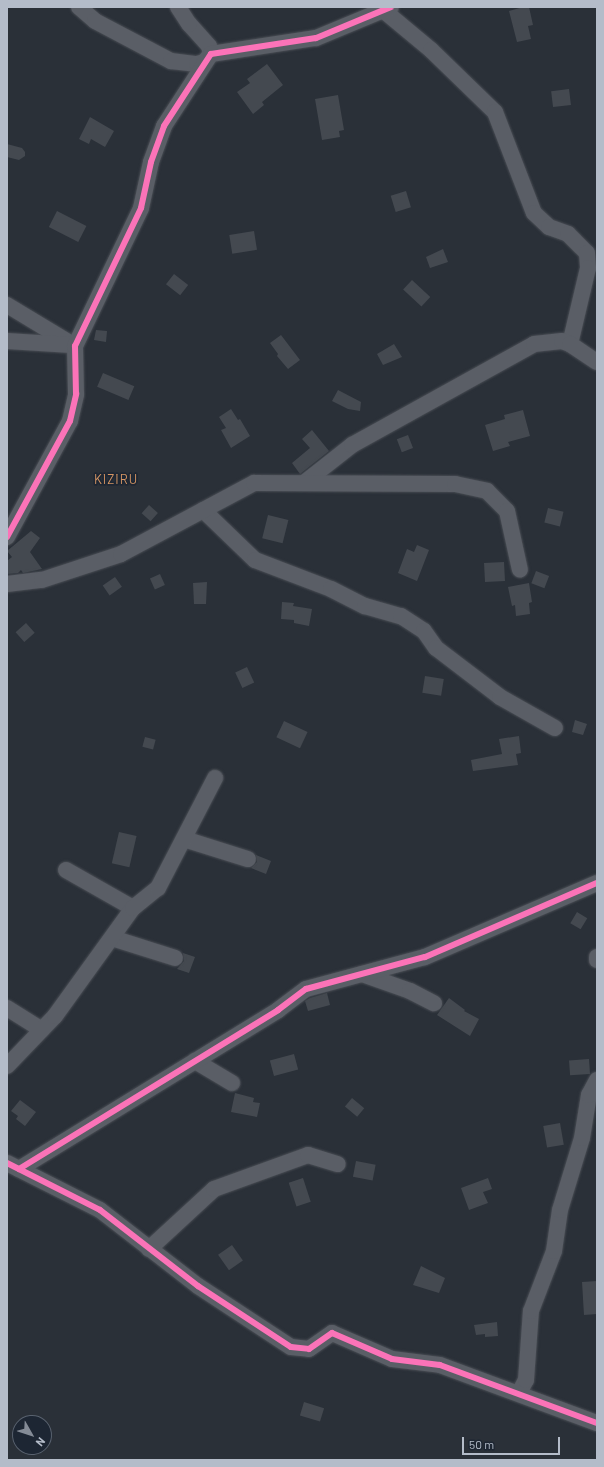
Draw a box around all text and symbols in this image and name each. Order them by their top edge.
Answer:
district label: KIZIRU [94,471,138,487]
north arrow [12,1415,52,1455]
scale bar [464,1429,562,1455]
text: N [34,1435,48,1449]
text: 50 m [469,1437,494,1451]

